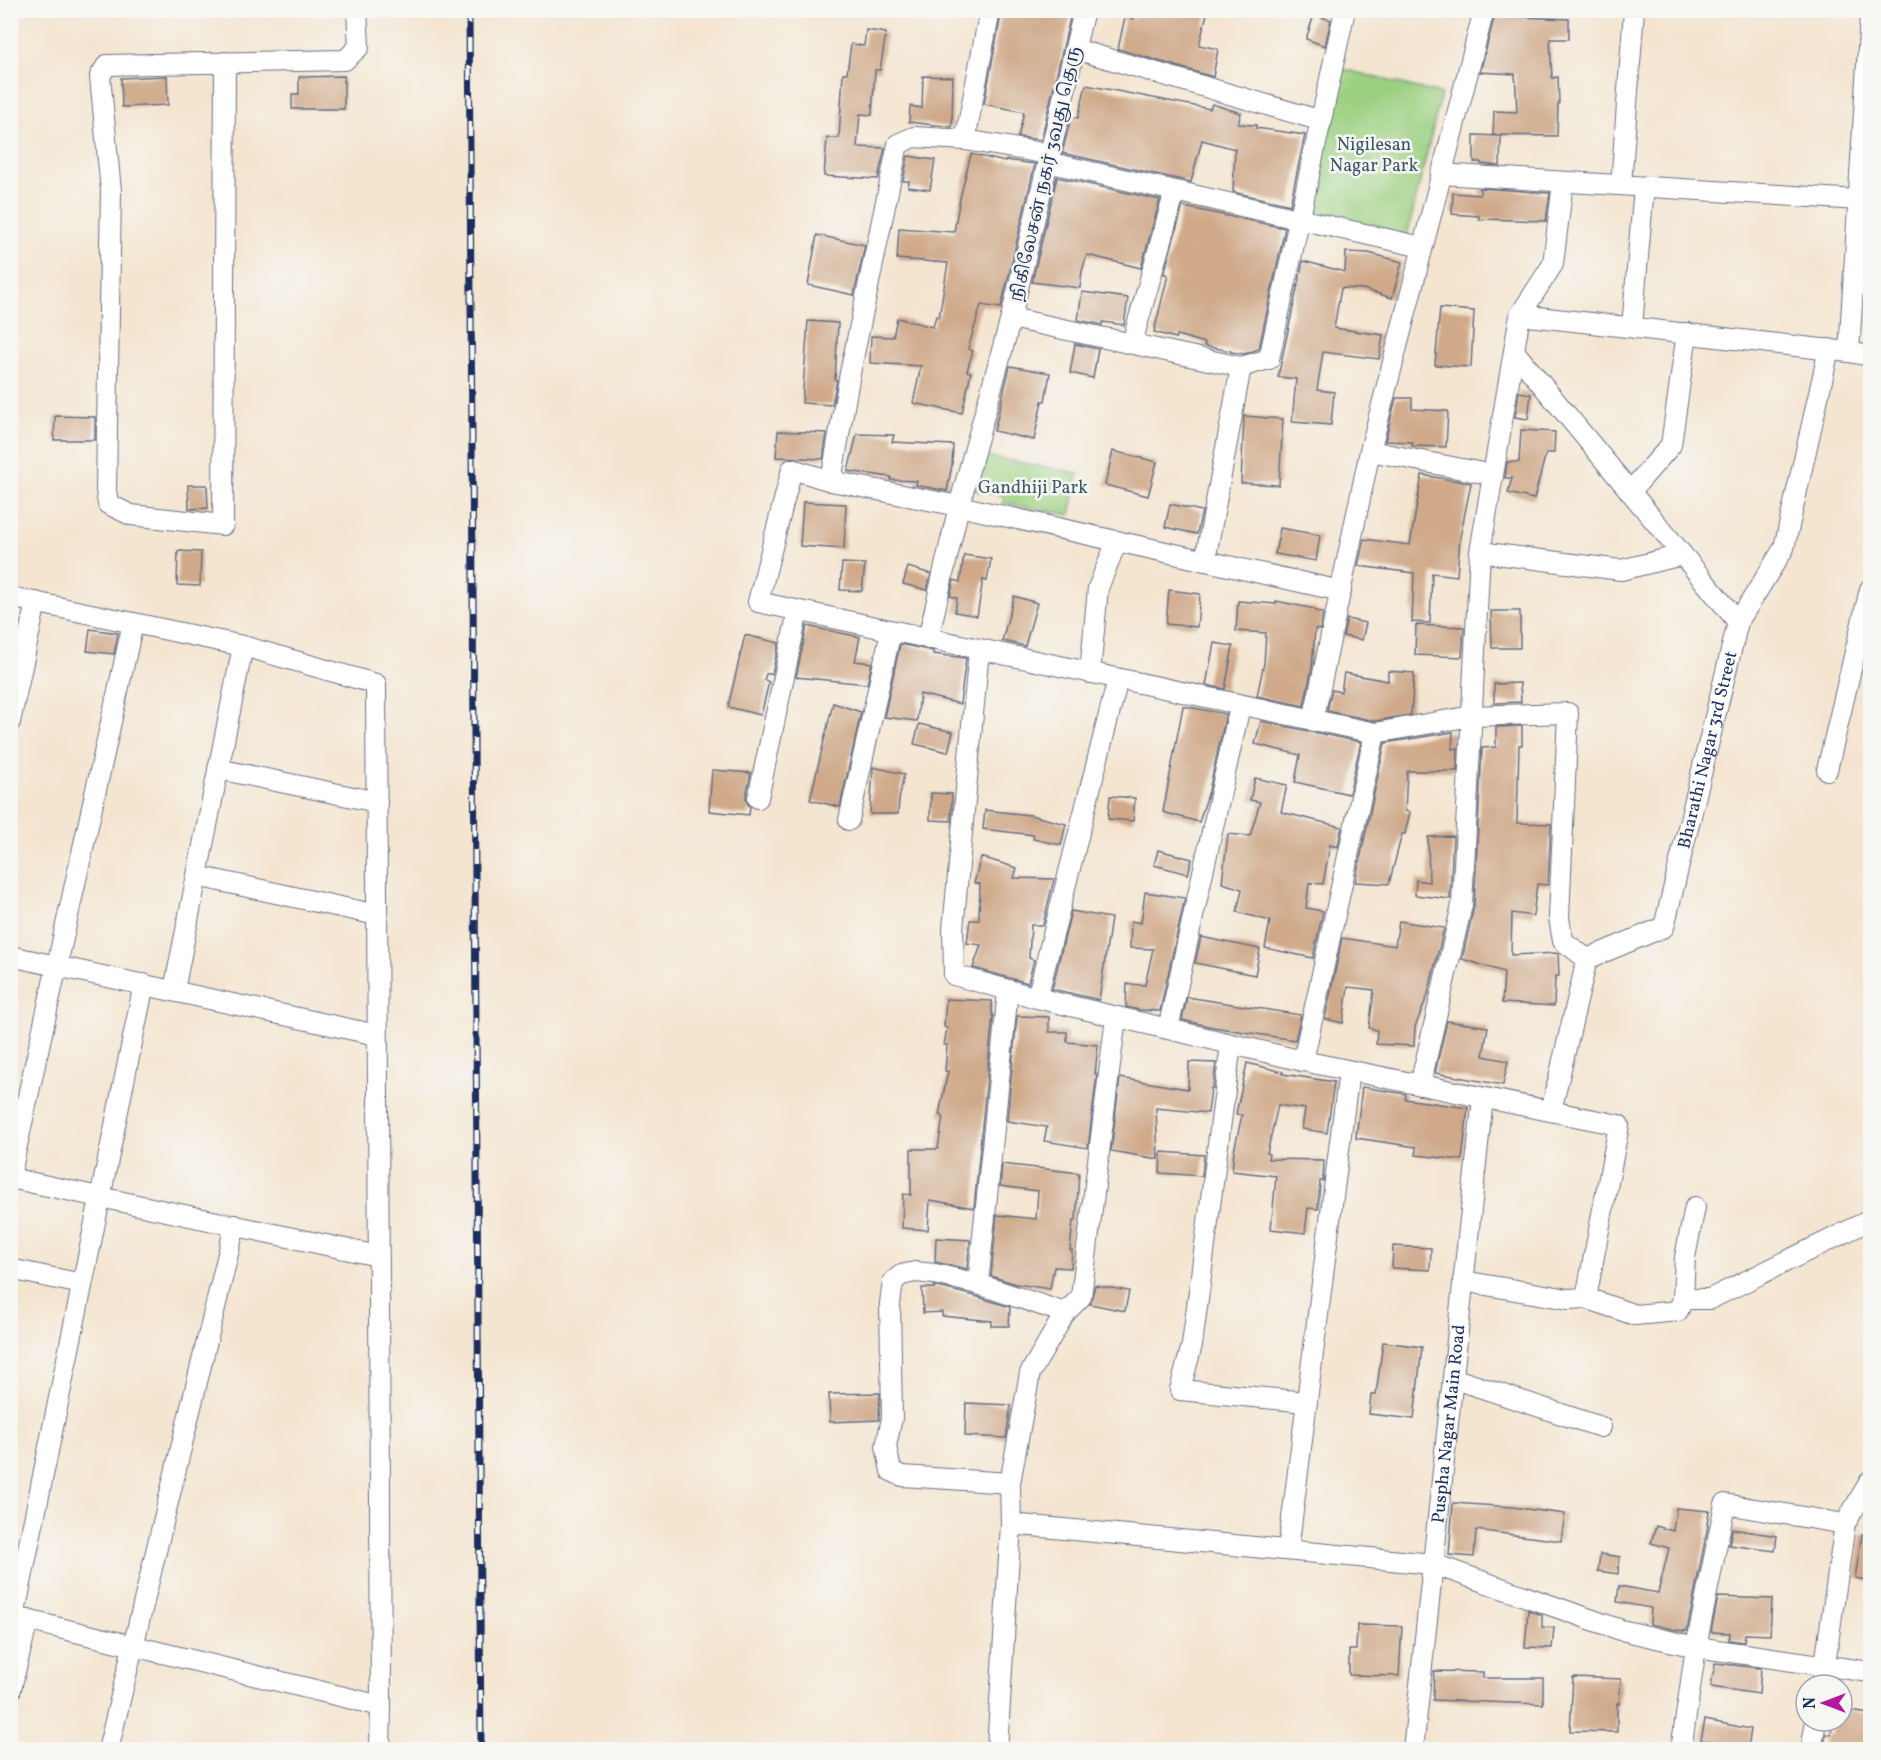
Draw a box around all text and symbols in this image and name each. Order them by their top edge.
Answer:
street label: நிகிலேசன் நகர் 3வது தெரு [1005,44,1088,305]
park label: Nigilesan Nagar Park [1330,133,1418,179]
park label: Gandhiji Park [978,476,1088,501]
street label: Bharathi Nagar 3rd Street [1672,649,1745,852]
street label: Puspha Nagar Main Road [1426,1323,1473,1525]
north arrow [1794,1673,1854,1733]
text: N [1800,1697,1822,1709]

